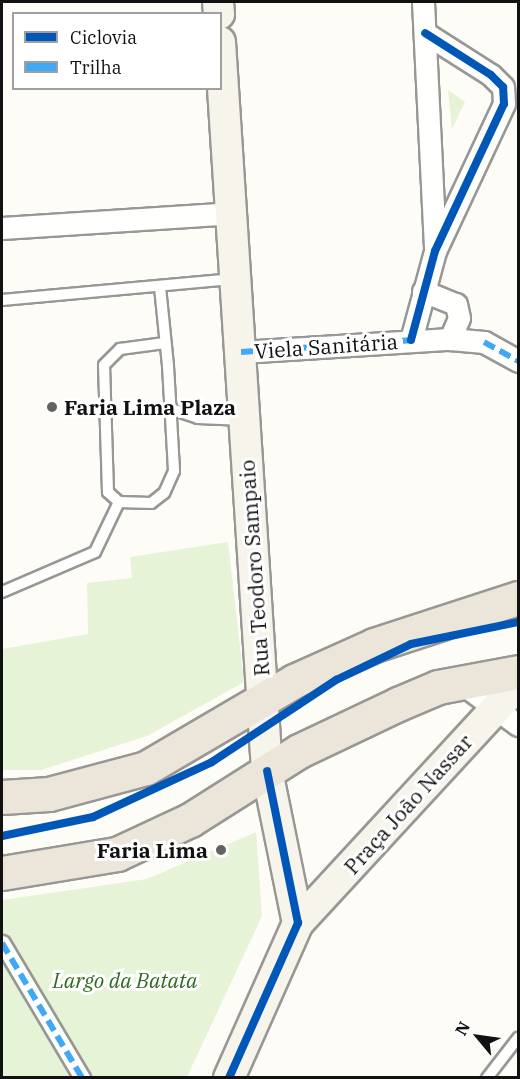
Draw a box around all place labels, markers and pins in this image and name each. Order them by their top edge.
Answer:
place label: Faria Lima Plaza [64,394,236,420]
marker: Faria Lima Plaza [45,400,59,414]
place label: Faria Lima [97,837,208,863]
marker: Faria Lima [212,841,230,859]

